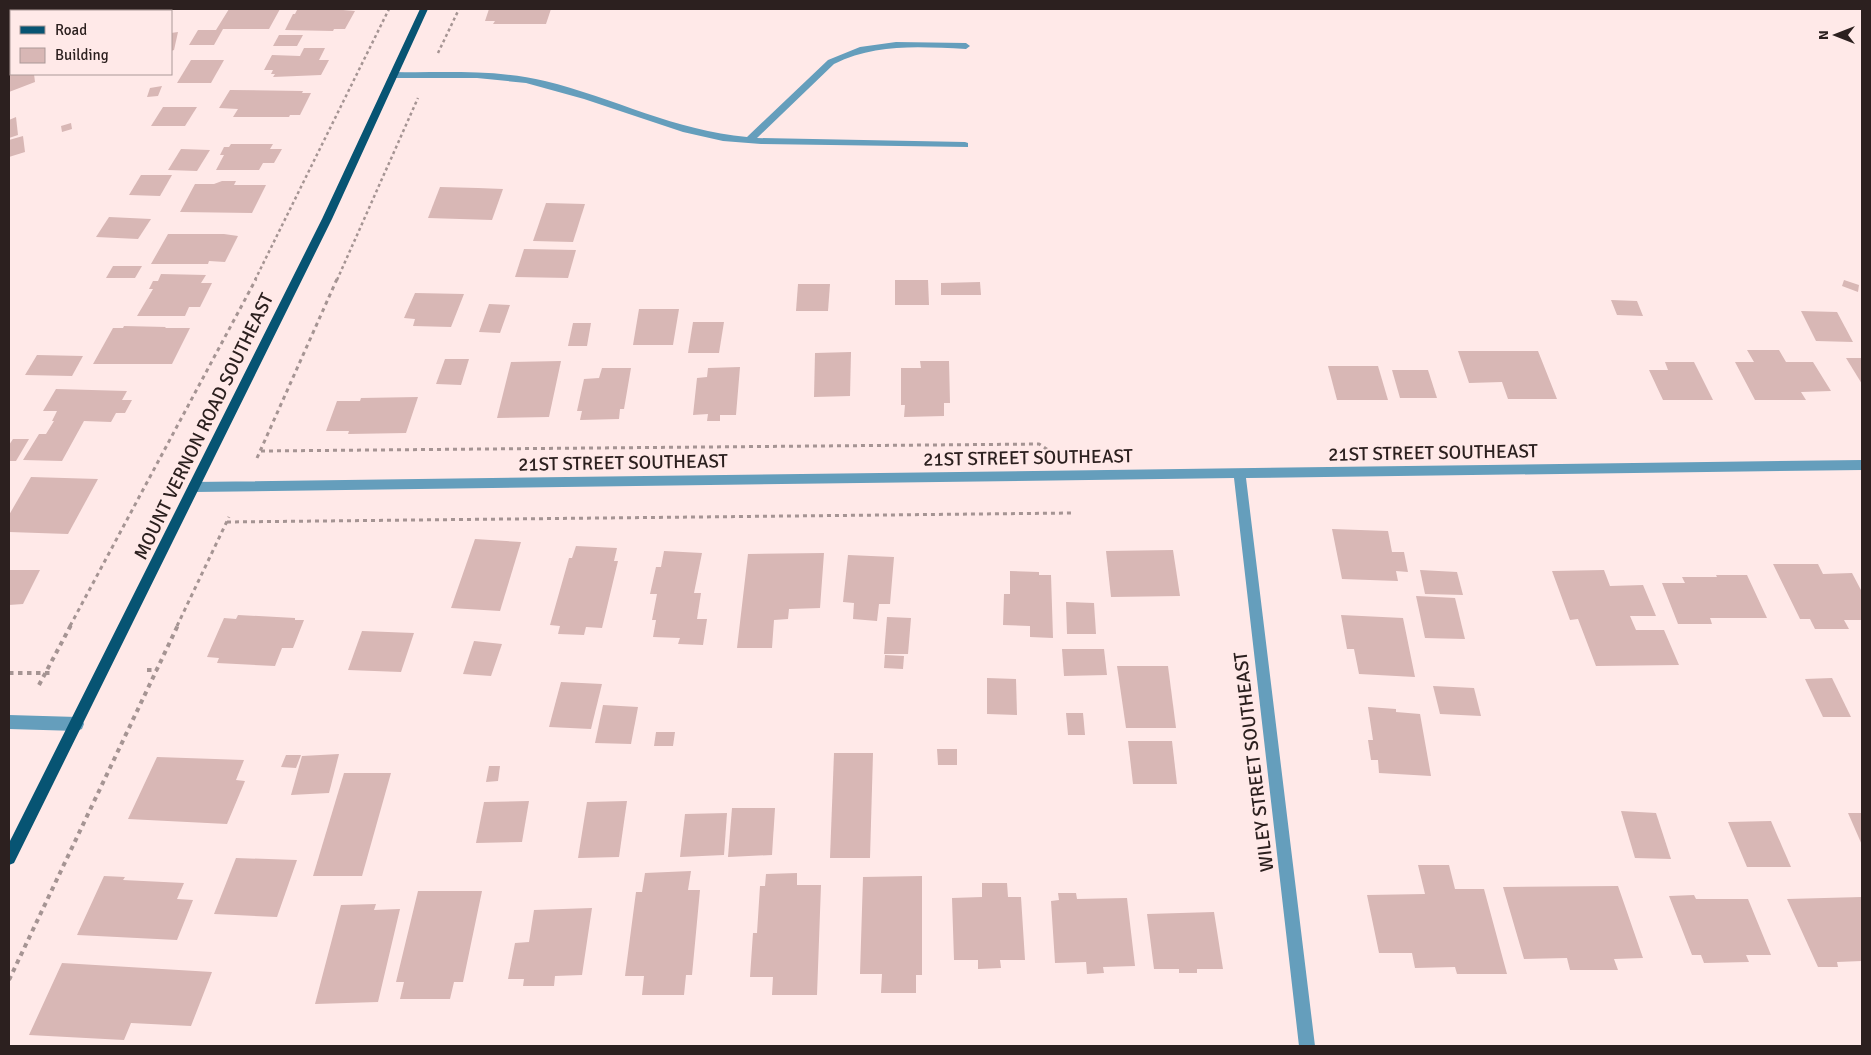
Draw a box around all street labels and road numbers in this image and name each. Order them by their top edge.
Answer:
street label: MOUNT VERNON ROAD SOUTHEAST [129,289,279,564]
street label: 21ST STREET SOUTHEAST [1328,439,1539,467]
street label: 21ST STREET SOUTHEAST [923,444,1134,472]
street label: 21ST STREET SOUTHEAST [518,449,729,477]
street label: WILEY STREET SOUTHEAST [1229,650,1279,873]

